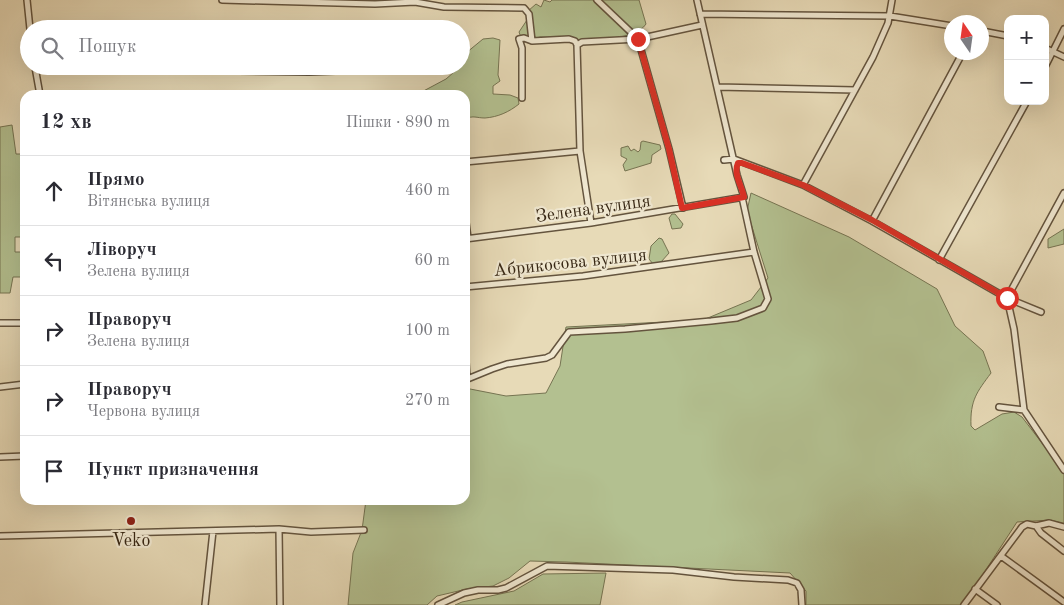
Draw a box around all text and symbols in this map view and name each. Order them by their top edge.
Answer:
north arrow [944,15,989,60]
map controls [1004,15,1049,105]
button: + [1004,15,1049,60]
search box [20,20,470,75]
route end [627,28,650,51]
icon: search [38,34,66,62]
text: Пошук [78,38,136,57]
button: − [1004,60,1049,105]
text: 12 хв [40,112,92,133]
text: Пішки · 890 m [346,115,450,131]
text: Прямо [87,171,145,190]
icon: ahead [40,177,68,205]
text: 460 m [405,183,450,199]
street label: Зелена вулиця [535,192,652,226]
text: Вітянська вулиця [87,194,210,210]
text: Ліворуч [87,241,157,260]
street label: Абрикосова вулиця [493,246,648,280]
icon: left [40,247,68,275]
text: 60 m [414,253,450,269]
text: Зелена вулиця [87,264,190,280]
route start [996,287,1019,310]
text: Праворуч [87,311,172,330]
icon: right [40,317,68,345]
text: 100 m [405,323,450,339]
text: Зелена вулиця [87,334,190,350]
text: Праворуч [87,381,172,400]
icon: right [40,387,68,415]
text: 270 m [405,393,450,409]
text: Червона вулиця [87,404,200,420]
icon: arrive [40,457,68,485]
text: Пункт призначення [87,461,259,480]
marker: Veko [125,515,137,527]
place label: Veko [112,532,150,550]

